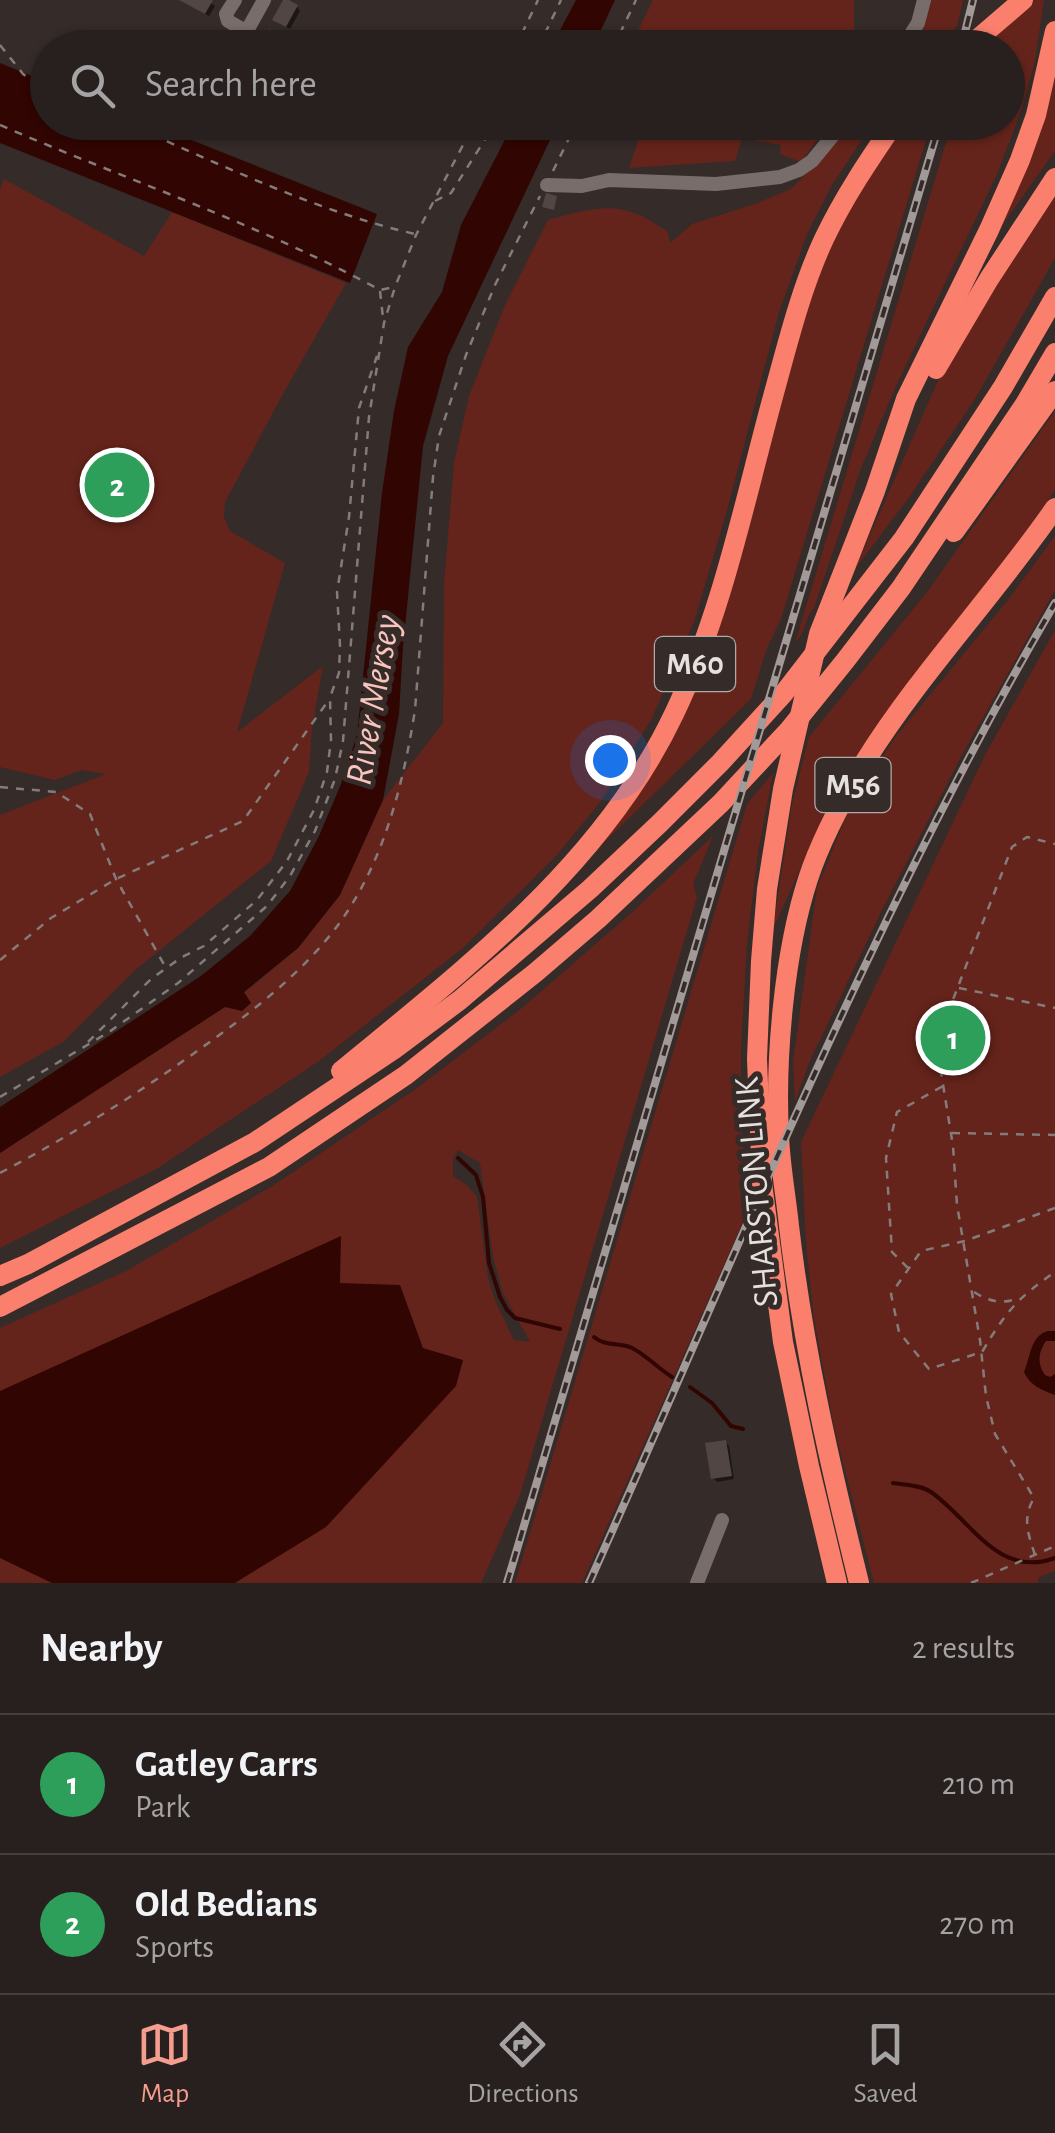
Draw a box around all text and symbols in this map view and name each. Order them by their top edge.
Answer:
search box [30,30,1025,140]
icon: search [65,58,120,113]
text: Search here [145,66,317,104]
pin: 2 [84,448,150,522]
water label: River Mersey [340,612,408,788]
road number: M60 [655,637,735,691]
your location [585,735,636,786]
road number: M56 [816,758,890,812]
pin: 1 [920,1000,986,1076]
street label: SHARSTON LINK [729,1075,784,1308]
text: Nearby [40,1627,163,1669]
text: 2 results [912,1632,1015,1664]
text: Gatley Carrs [135,1746,318,1784]
text: 1 [67,1768,78,1800]
text: 210 m [942,1768,1015,1800]
text: Park [135,1791,190,1823]
text: Old Bedians [135,1886,318,1924]
text: 2 [65,1908,80,1940]
text: 270 m [939,1908,1015,1940]
text: Sports [135,1931,214,1963]
tab: Map [137,2017,192,2111]
tab: Directions [467,2017,579,2111]
tab: Saved [854,2017,918,2111]

